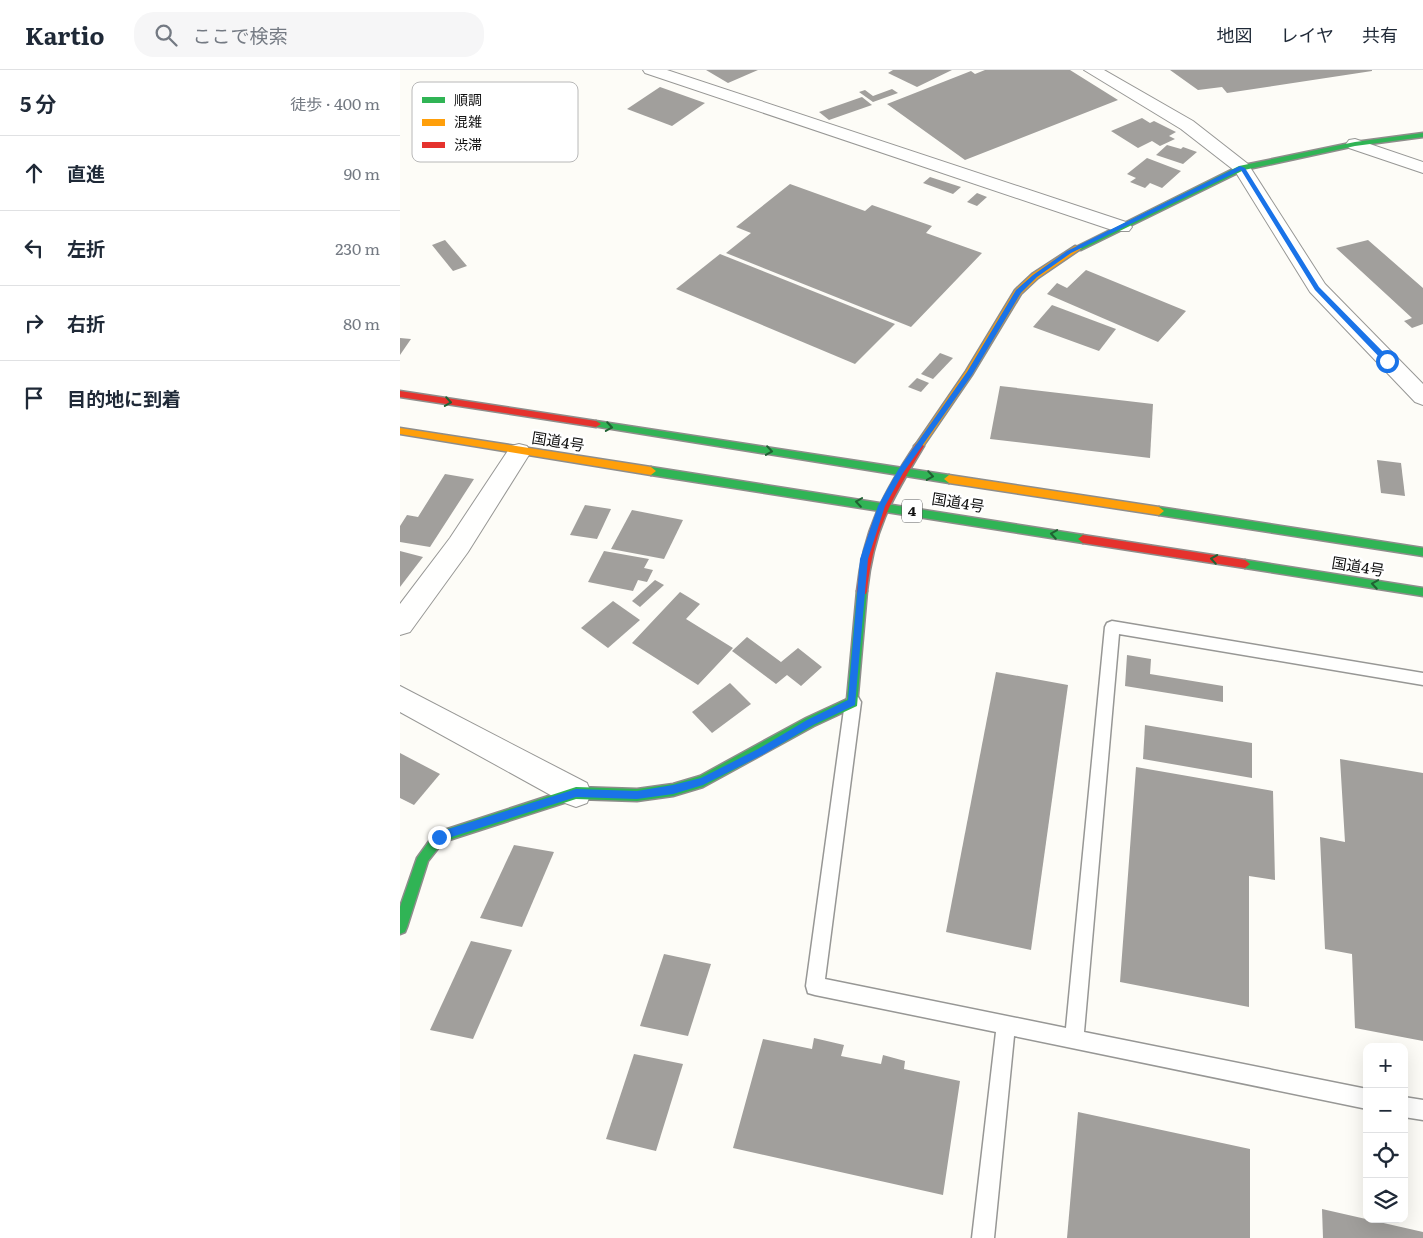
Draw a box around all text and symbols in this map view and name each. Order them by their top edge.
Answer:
search box [134,12,484,57]
text: Kartio [25,17,104,52]
icon: search [152,21,180,49]
text: ここで検索 [192,21,287,49]
text: 地図 [1217,21,1253,48]
text: レイヤ [1281,21,1334,48]
text: 共有 [1362,21,1398,48]
legend [412,82,578,162]
text: 5 分 [20,87,57,118]
text: 順調 [454,89,482,109]
text: 徒歩 · 400 m [290,91,380,115]
text: 混雑 [454,111,482,131]
text: 渋滞 [454,134,482,154]
icon: ahead [20,159,48,187]
text: 直進 [67,159,105,187]
text: 90 m [344,161,380,185]
icon: left [20,234,48,262]
text: 左折 [67,234,105,262]
text: 230 m [335,236,380,260]
icon: right [20,309,48,337]
text: 右折 [67,309,105,337]
text: 80 m [343,311,380,335]
route start [1376,350,1399,373]
icon: arrive [20,384,48,412]
text: 目的地に到着 [67,384,181,412]
one-way arrow [444,396,453,406]
one-way arrow [604,421,613,431]
street label: 国道4号 [530,425,586,456]
one-way arrow [766,445,774,456]
one-way arrow [926,471,934,481]
street label: 国道4号 [930,486,986,517]
one-way arrow [855,498,863,508]
road number: 4 [902,500,922,522]
one-way arrow [1050,529,1058,539]
street label: 国道4号 [1330,550,1386,581]
one-way arrow [1210,554,1218,565]
one-way arrow [1371,580,1379,590]
route end [428,826,451,849]
map controls [1363,1043,1408,1223]
button: + [1363,1043,1408,1088]
button: − [1363,1088,1408,1133]
button: locate [1363,1133,1408,1178]
button: layers [1363,1178,1408,1223]

